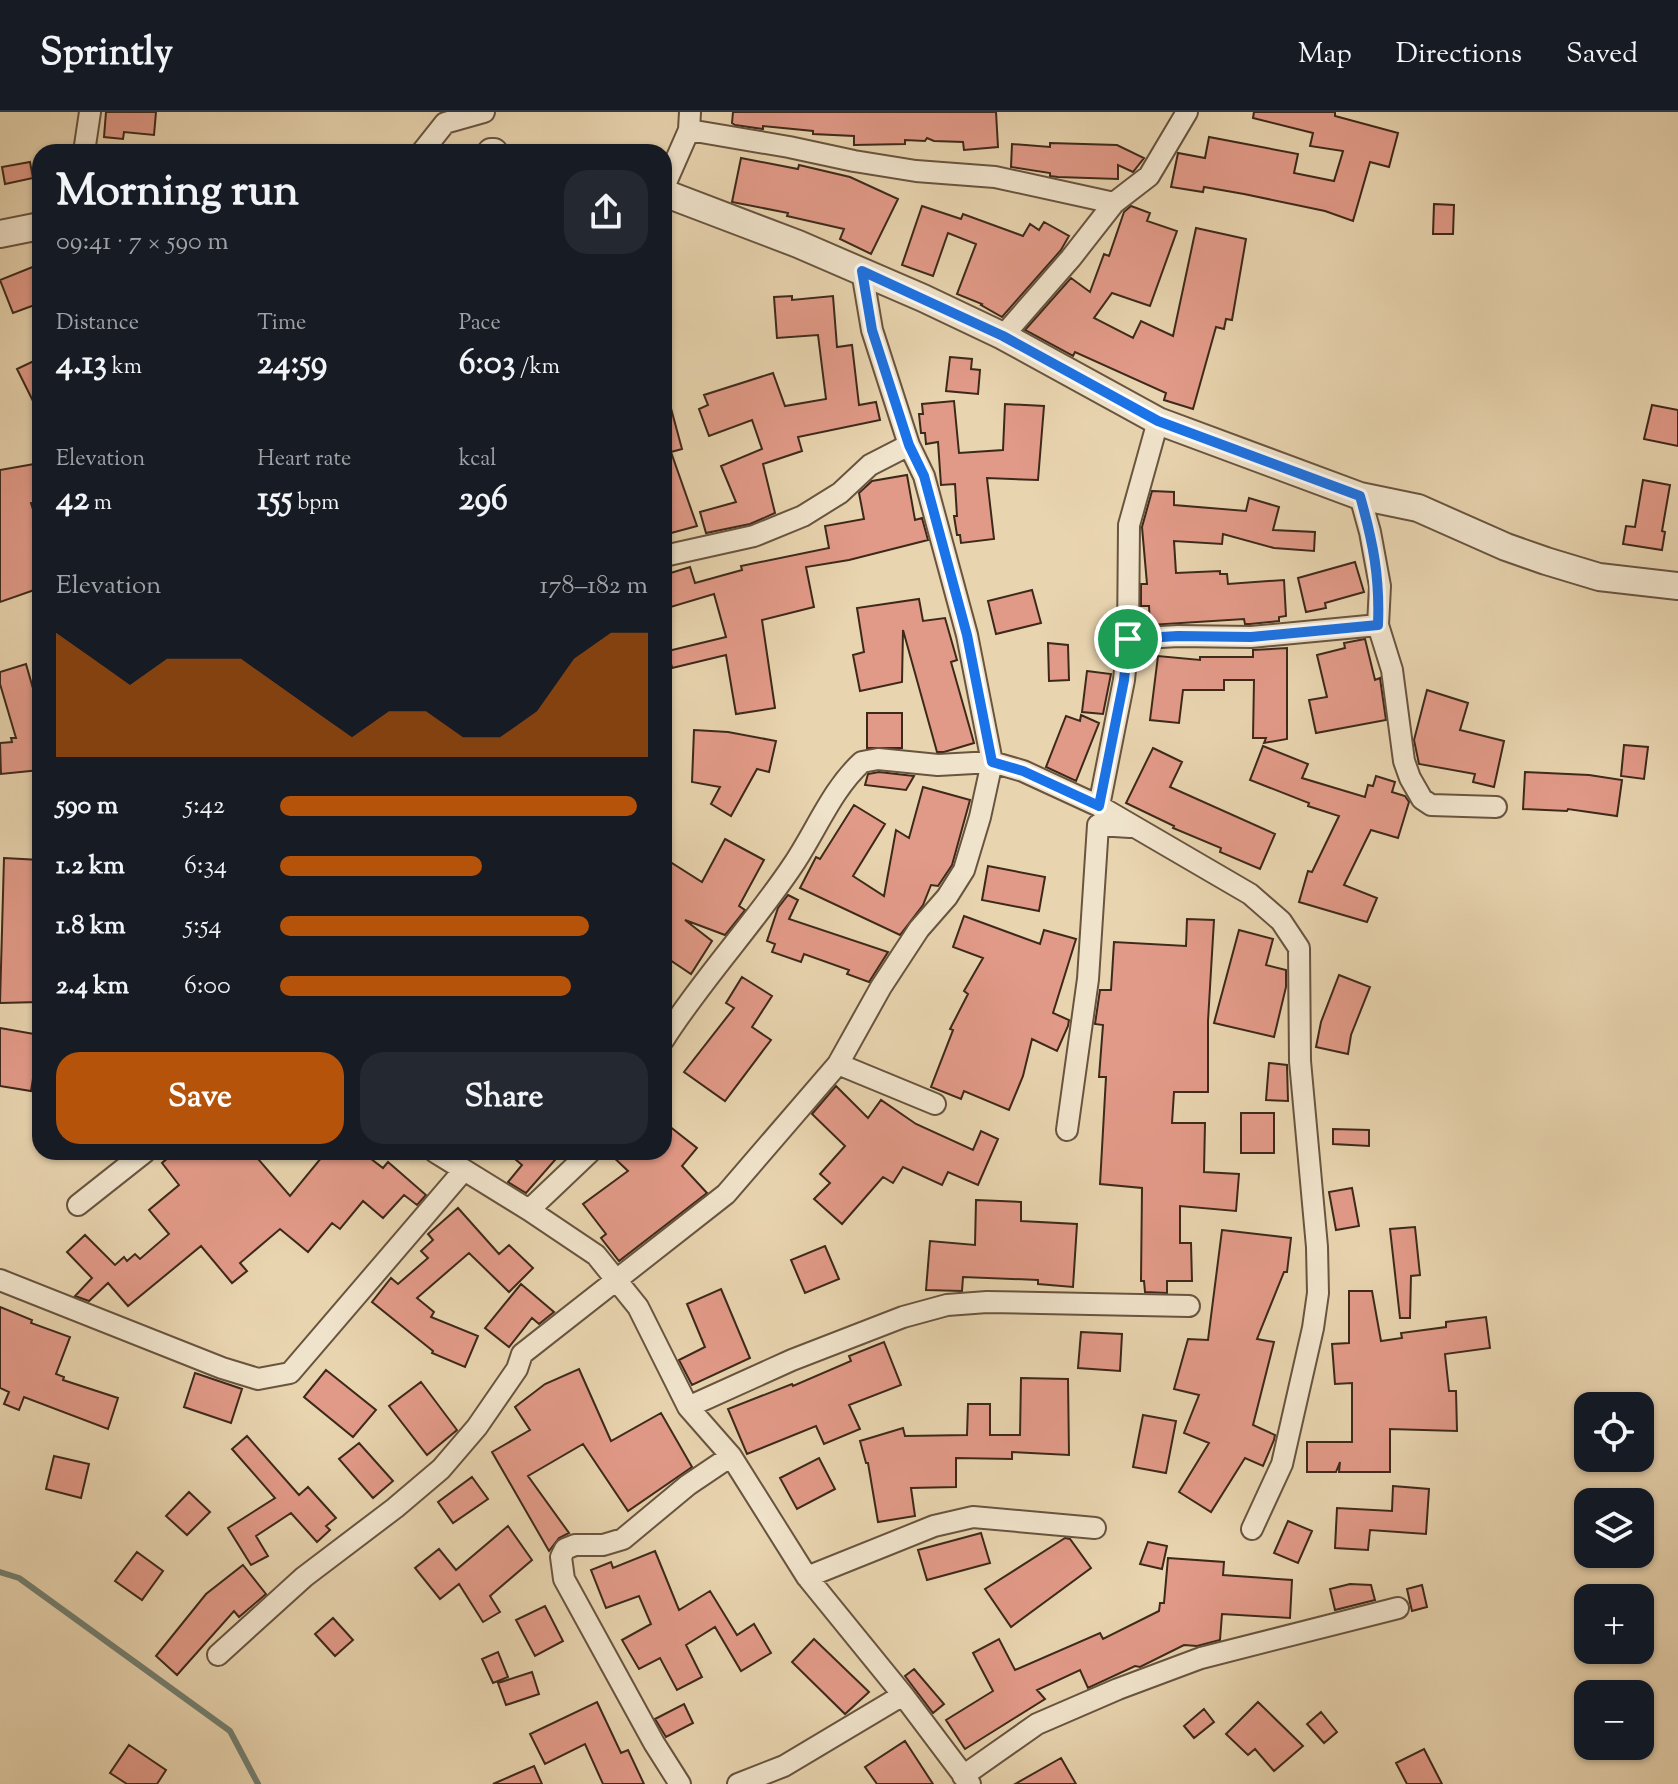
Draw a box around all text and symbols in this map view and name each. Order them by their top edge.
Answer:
text: Sprintly [40,28,173,82]
text: Map [1298,35,1352,75]
text: Directions [1396,35,1522,75]
text: Saved [1566,35,1638,75]
text: Morning run [56,162,299,225]
button: share [564,170,648,254]
text: 09:41 · 7 × 590 m [56,224,229,261]
text: Distance [56,308,139,340]
text: Time [257,308,306,340]
text: Pace [459,308,501,340]
text: 4.13 [56,340,107,389]
text: 24:59 [257,340,327,389]
text: 6:03 [459,340,515,389]
text: km [107,352,142,384]
text: /km [515,352,560,384]
text: Elevation [56,444,145,476]
text: Heart rate [257,444,351,476]
text: kcal [459,444,496,476]
text: 42 [56,476,89,525]
text: 155 [257,476,292,525]
text: 296 [459,476,508,525]
text: m [89,488,112,520]
text: bpm [292,488,339,520]
text: Elevation [56,568,161,605]
text: 178–182 m [540,568,648,605]
pin [1094,605,1162,673]
icon: arrive [1106,617,1150,661]
text: 590 m [56,788,118,825]
text: 5:42 [184,788,225,825]
text: 1.2 km [56,848,125,885]
text: 6:34 [184,848,227,885]
text: 1.8 km [56,908,126,945]
text: 5:54 [184,908,222,945]
text: 2.4 km [56,968,129,1005]
text: 6:00 [184,968,231,1005]
button: Save [56,1052,344,1144]
button: Share [360,1052,648,1144]
map controls [1574,1392,1654,1760]
button: locate [1574,1392,1654,1472]
button: layers [1574,1488,1654,1568]
button: + [1574,1584,1654,1664]
button: − [1574,1680,1654,1760]

